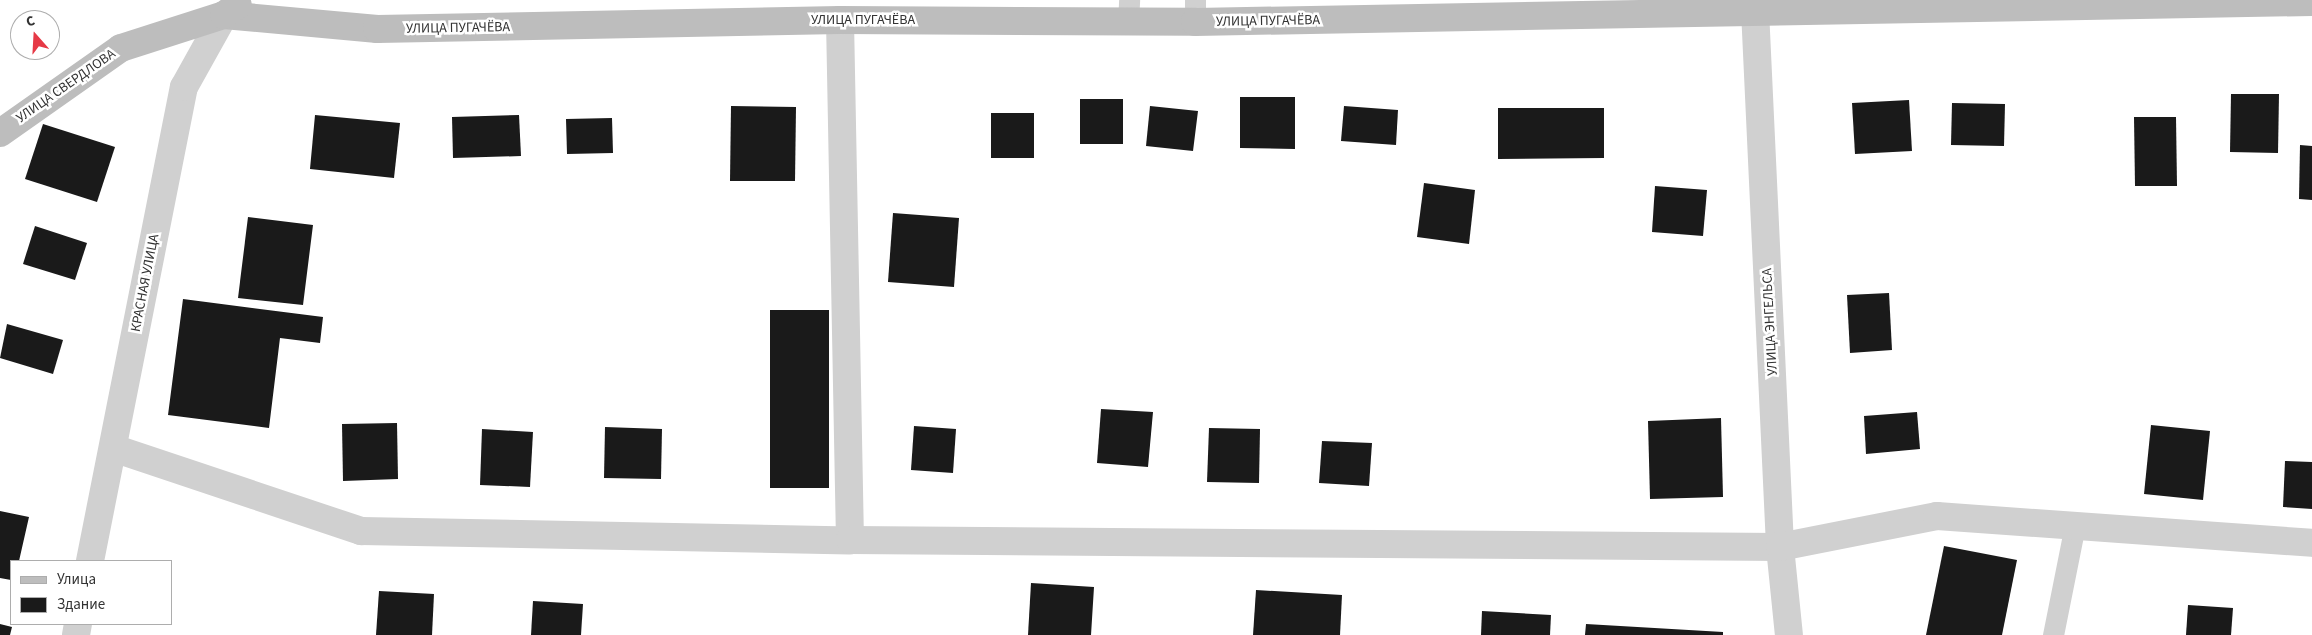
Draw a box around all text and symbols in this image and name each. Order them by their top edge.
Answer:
north arrow [10,10,60,60]
text: С [23,11,38,33]
street label: УЛИЦА ПУГАЧЁВА [811,12,915,28]
street label: УЛИЦА ПУГАЧЁВА [1216,12,1320,30]
street label: УЛИЦА ПУГАЧЁВА [406,19,510,37]
street label: УЛИЦА СВЕРДЛОВА [13,45,119,127]
street label: КРАСНАЯ УЛИЦА [127,233,163,333]
street label: УЛИЦА ЭНГЕЛЬСА [1759,268,1781,376]
legend [10,560,172,625]
text: Улица [57,569,96,590]
text: Здание [57,594,105,615]

